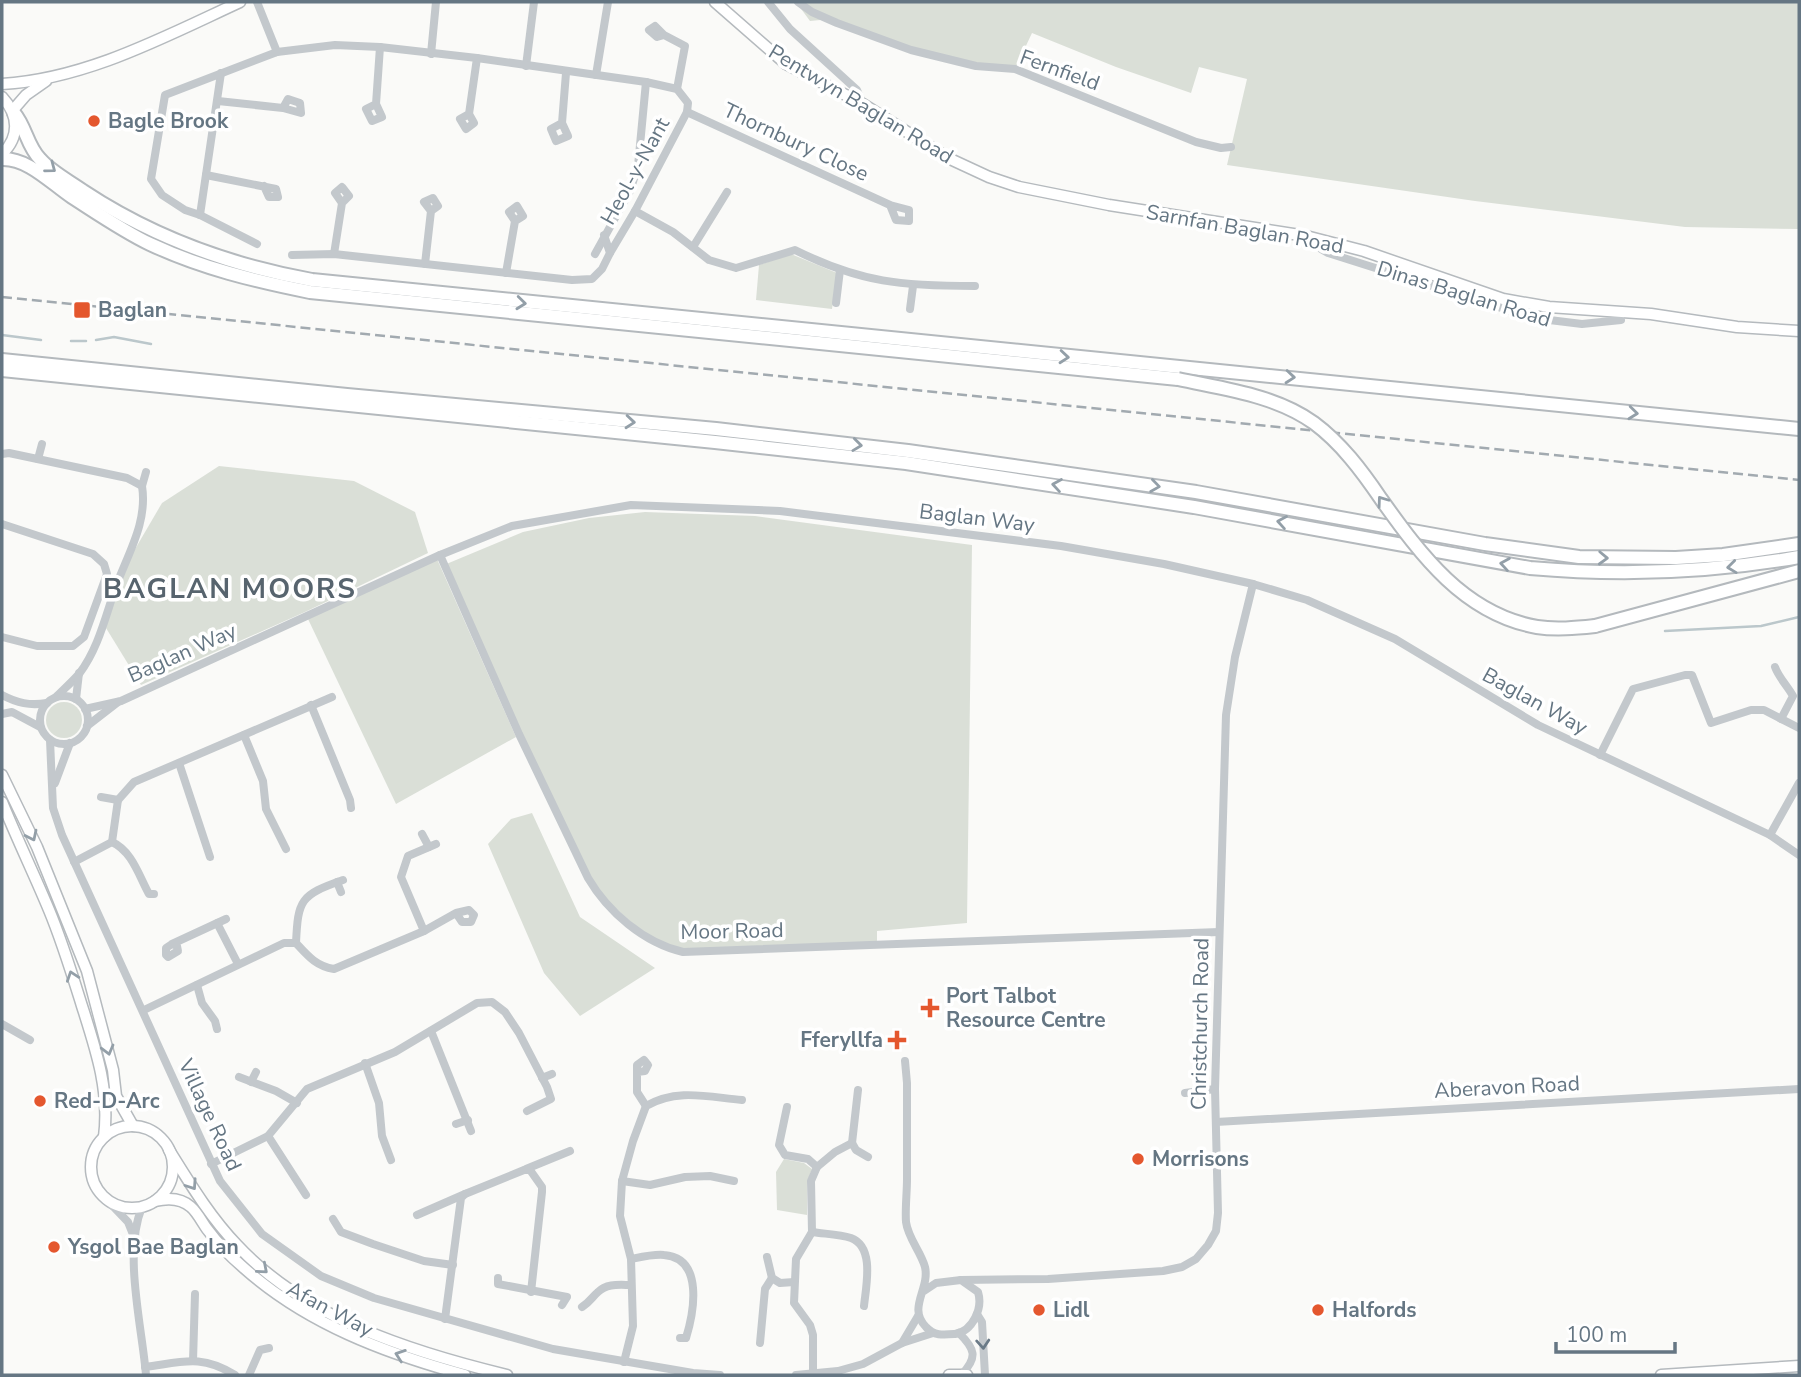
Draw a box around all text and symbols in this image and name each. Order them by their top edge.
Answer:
street label: Pentwyn Baglan Road [763,38,959,170]
street label: Fernfield [1016,43,1104,97]
street label: Thornbury Close [719,96,873,188]
place label: Bagle Brook [108,107,229,135]
street label: Heol-y-Nant [594,112,676,230]
marker: Bagle Brook [86,113,102,129]
one-way arrow [43,160,56,172]
street label: Sarnfan Baglan Road [1144,198,1346,260]
street label: Dinas Baglan Road [1374,254,1554,334]
one-way arrow [515,295,526,310]
place label: Baglan [98,296,167,324]
marker: Baglan [72,300,92,320]
one-way arrow [1059,349,1070,364]
one-way arrow [1285,369,1296,384]
one-way arrow [1627,405,1638,420]
one-way arrow [625,414,636,429]
one-way arrow [851,437,863,452]
one-way arrow [1051,478,1063,493]
one-way arrow [1149,478,1161,493]
one-way arrow [1378,496,1391,508]
street label: Baglan Way [918,497,1036,539]
one-way arrow [1276,515,1287,530]
one-way arrow [1598,550,1609,565]
one-way arrow [1499,557,1511,572]
one-way arrow [1726,560,1738,575]
district label: BAGLAN MOORS [103,570,357,608]
street label: Baglan Way [123,617,241,689]
street label: Baglan Way [1477,661,1593,741]
one-way arrow [23,829,37,841]
street label: Moor Road [680,916,784,946]
street label: Christchurch Road [1184,938,1216,1110]
one-way arrow [66,970,80,982]
place label: Port Talbot Resource Centre [946,982,1106,1034]
marker: Port Talbot Resource Centre [920,998,940,1018]
place label: Fferyllfa [800,1026,883,1054]
marker: Fferyllfa [889,1032,905,1048]
one-way arrow [100,1044,114,1056]
street label: Village Road [171,1054,248,1176]
street label: Aberavon Road [1434,1069,1580,1105]
place label: Red-D-Arc [54,1087,160,1115]
marker: Red-D-Arc [32,1093,48,1109]
place label: Morrisons [1152,1145,1249,1173]
marker: Morrisons [1130,1151,1146,1167]
one-way arrow [184,1177,196,1190]
place label: Ysgol Bae Baglan [67,1233,239,1261]
marker: Ysgol Bae Baglan [46,1239,62,1255]
one-way arrow [255,1261,268,1273]
street label: Afan Way [282,1275,378,1344]
place label: Lidl [1053,1296,1090,1324]
place label: Halfords [1332,1296,1417,1324]
marker: Lidl [1031,1302,1047,1318]
marker: Halfords [1310,1302,1326,1318]
scale bar [1556,1310,1675,1354]
text: 100 m [1566,1321,1627,1349]
one-way arrow [975,1339,990,1350]
one-way arrow [395,1349,407,1363]

